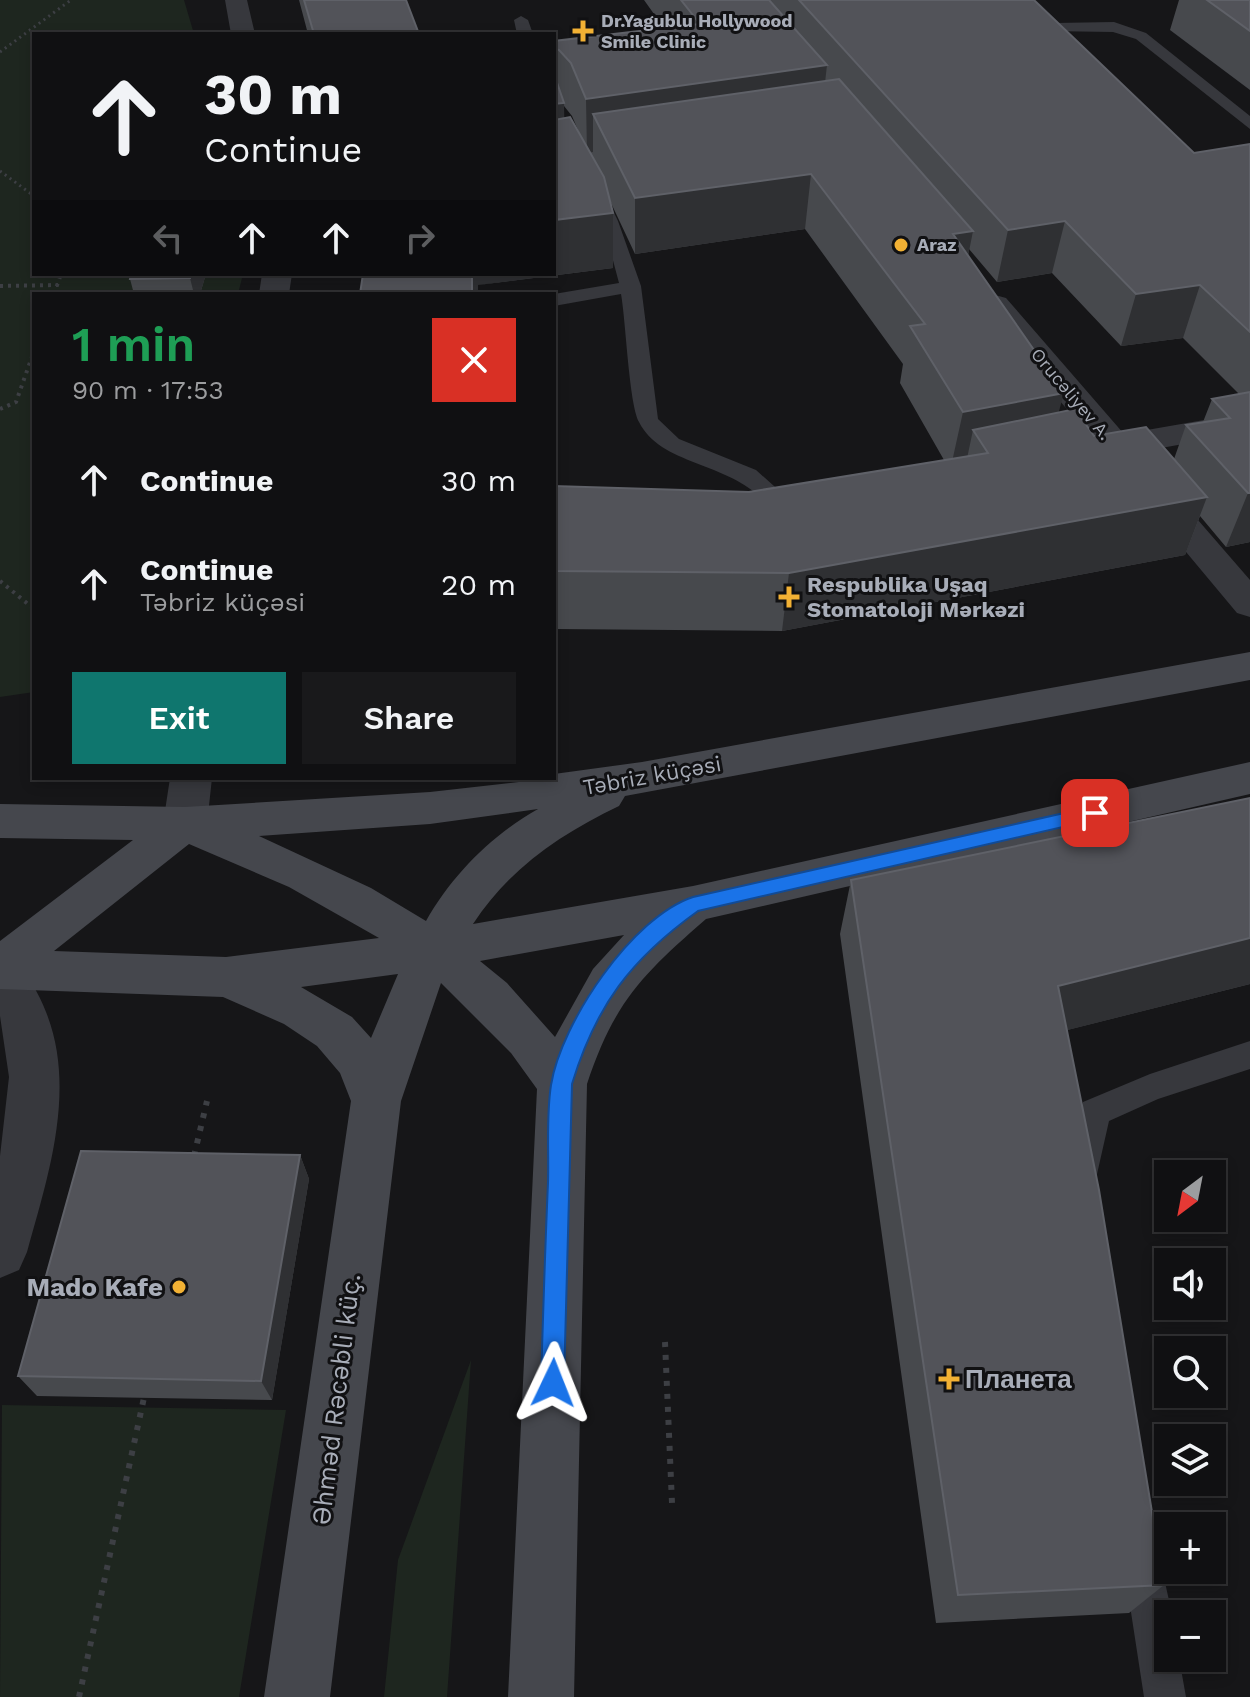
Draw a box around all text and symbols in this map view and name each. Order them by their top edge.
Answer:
place label: Dr.Yagublu Hollywood Smile Clinic [601,10,793,52]
marker: Dr.Yagublu Hollywood Smile Clinic [572,20,594,42]
text: 30 m [204,62,342,128]
icon: ahead [72,64,176,168]
text: Continue [204,129,362,171]
icon: left [146,216,190,260]
icon: ahead [230,216,274,260]
icon: ahead [314,216,358,260]
icon: right [398,216,442,260]
place label: Araz [917,234,957,255]
marker: Araz [892,236,910,254]
text: 1 min [72,316,195,373]
button: close [432,318,516,402]
street label: Orucəliyev A. [1027,344,1116,444]
text: 90 m · 17:53 [72,375,224,405]
icon: ahead [72,458,116,502]
text: Continue [140,463,273,498]
text: 30 m [441,463,516,498]
text: Continue [140,552,273,587]
icon: ahead [72,562,116,606]
text: 20 m [441,567,516,602]
place label: Respublika Uşaq Stomatoloji Mərkəzi [807,572,1025,622]
marker: Respublika Uşaq Stomatoloji Mərkəzi [778,586,800,608]
text: Təbriz küçəsi [140,587,305,617]
button: Exit [72,672,286,764]
button: Share [302,672,516,764]
street label: Təbriz küçəsi [581,751,723,800]
pin [1061,779,1129,847]
icon: arrive [1073,791,1117,835]
north arrow [1154,1160,1226,1232]
map controls [1154,1160,1226,1672]
button: sound [1154,1248,1226,1320]
place label: Mado Kafe [27,1272,163,1302]
street label: Əhməd Rəcəbli küç. [306,1272,366,1526]
marker: Mado Kafe [170,1278,188,1296]
button: search [1154,1336,1226,1408]
position arrow [511,1341,595,1425]
place label: Планета [965,1364,1072,1394]
marker: Планета [940,1370,958,1388]
button: layers [1154,1424,1226,1496]
button: + [1154,1512,1226,1584]
button: − [1154,1600,1226,1672]

